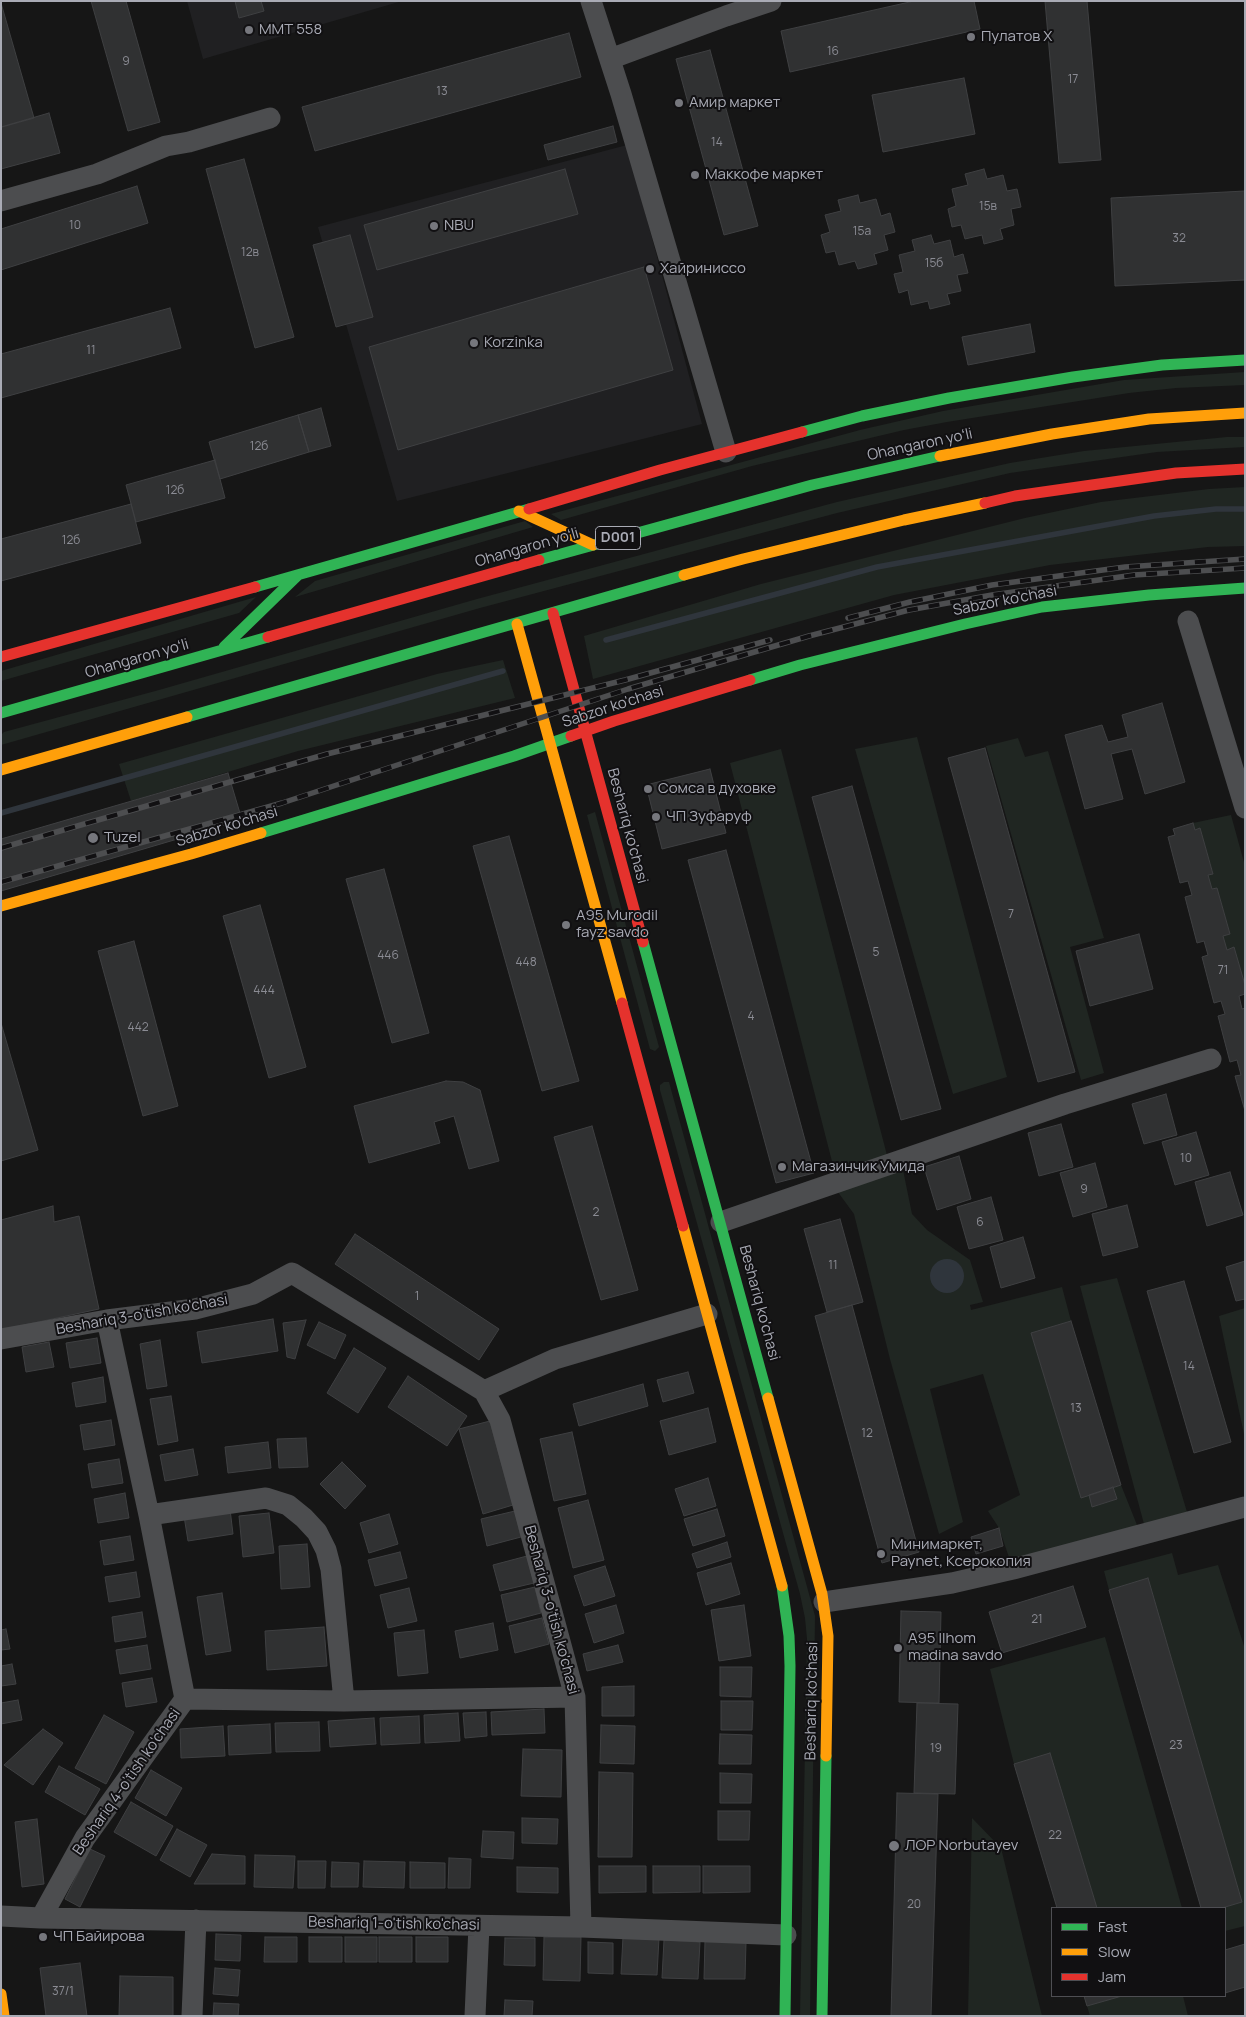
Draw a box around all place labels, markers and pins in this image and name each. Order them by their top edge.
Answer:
place label: MMT 558 [259,21,322,39]
marker: MMT 558 [243,24,255,36]
place label: Пулатов Х [981,28,1052,46]
marker: Пулатов Х [965,31,977,43]
place label: Амир маркет [689,94,780,112]
marker: Амир маркет [673,97,685,109]
place label: Маккофе маркет [705,166,823,184]
marker: Маккофе маркет [689,169,701,181]
place label: NBU [444,217,474,235]
marker: NBU [428,220,440,232]
place label: Хайриниссо [660,260,746,278]
marker: Хайриниссо [644,263,656,275]
place label: Korzinka [484,334,543,352]
marker: Korzinka [468,337,480,349]
place label: Сомса в духовке [658,780,776,798]
marker: Сомса в духовке [642,783,654,795]
place label: ЧП Зуфаруф [666,808,752,826]
marker: ЧП Зуфаруф [650,811,662,823]
place label: Tuzel [104,829,141,847]
marker: Tuzel [86,831,100,845]
place label: A95 Murodil fayz savdo [576,907,658,942]
marker: A95 Murodil fayz savdo [560,919,572,931]
place label: Магазинчик Умида [792,1158,925,1176]
marker: Магазинчик Умида [776,1161,788,1173]
place label: Минимаркет, Paynet, Ксерокопия [891,1536,1031,1571]
marker: Минимаркет, Paynet, Ксерокопия [875,1548,887,1560]
place label: A95 Ilhom madina savdo [908,1630,1003,1665]
marker: A95 Ilhom madina savdo [892,1642,904,1654]
place label: ЛОР Norbutayev [905,1837,1018,1855]
marker: ЛОР Norbutayev [887,1839,901,1853]
place label: ЧП Байирова [53,1928,145,1946]
marker: ЧП Байирова [37,1931,49,1943]

